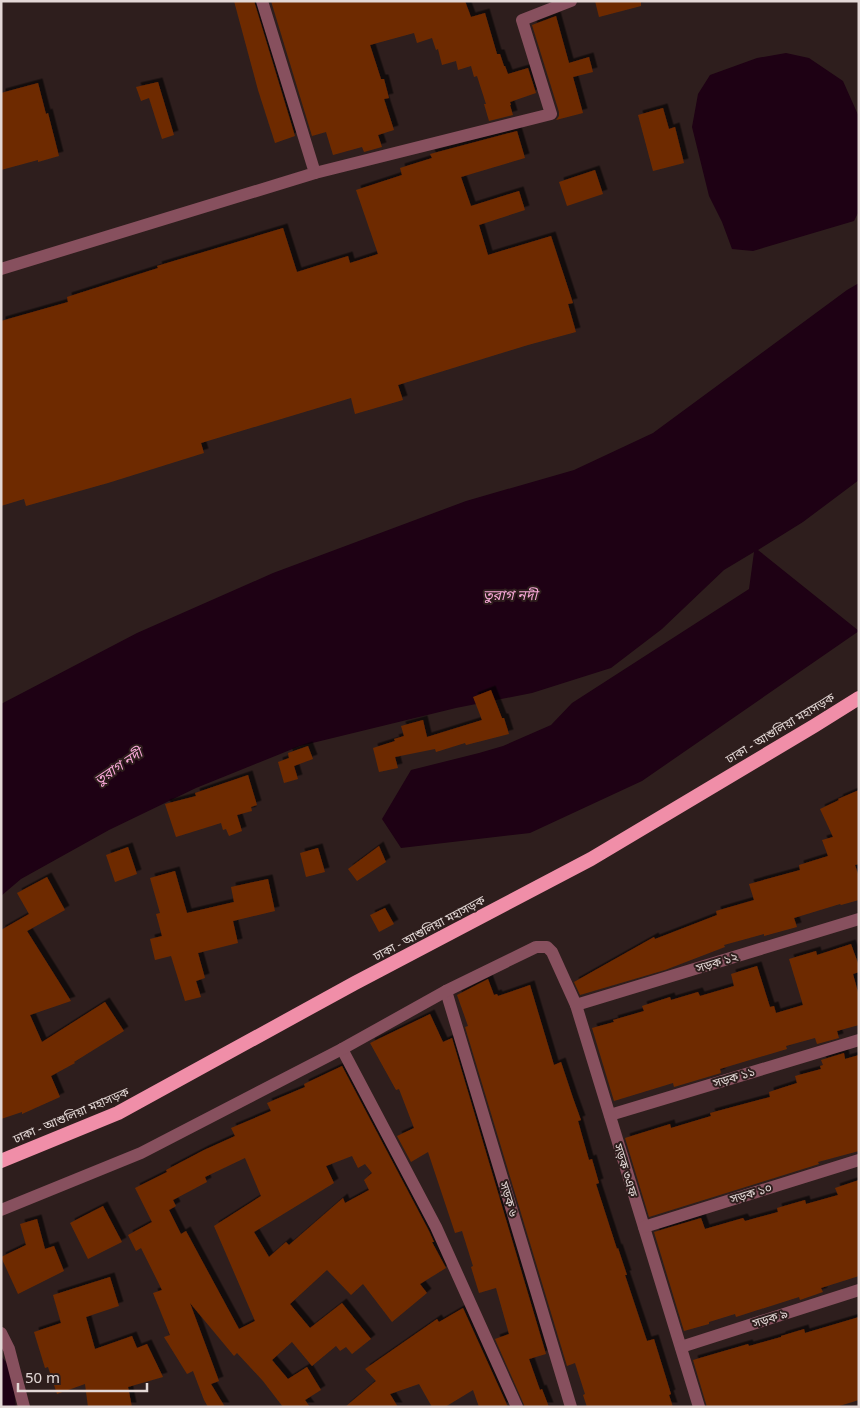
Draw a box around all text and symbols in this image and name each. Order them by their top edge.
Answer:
water label: তুরাগ নদী [483,585,541,604]
street label: ঢাকা - আশুলিয়া মহাসড়ক [722,689,838,768]
water label: তুরাগ নদী [90,741,149,789]
street label: ঢাকা - আশুলিয়া মহাসড়ক [369,891,488,965]
street label: সড়ক ১২ [693,948,740,977]
street label: সড়ক ১১ [710,1063,757,1092]
street label: ঢাকা - আশুলিয়া মহাসড়ক [10,1083,132,1147]
street label: সড়ক ৩এফ [610,1140,642,1200]
street label: সড়ক ৬ [495,1178,522,1219]
street label: সড়ক ১০ [727,1179,774,1208]
street label: সড়ক ৯ [749,1304,790,1332]
scale bar [18,1360,146,1392]
text: 50 m [25,1367,60,1387]

